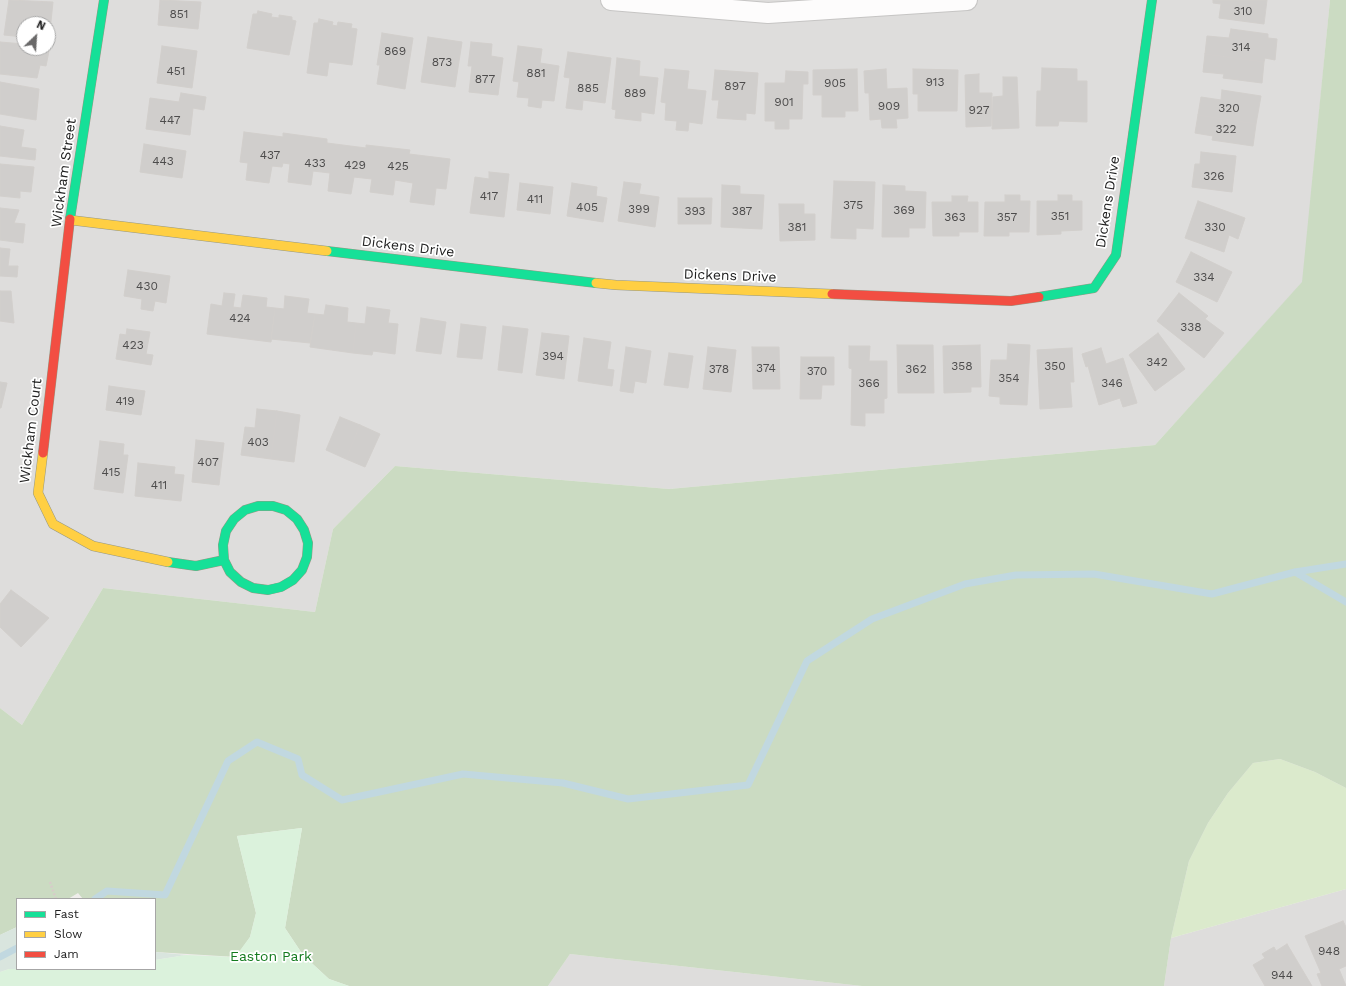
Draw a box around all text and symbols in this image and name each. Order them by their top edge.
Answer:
house number: 310 [1233,4,1253,18]
house number: 851 [169,7,189,21]
north arrow [16,16,56,56]
text: N [34,18,47,33]
house number: 314 [1231,40,1251,54]
house number: 869 [384,44,406,58]
house number: 873 [432,55,452,69]
house number: 451 [167,64,185,78]
house number: 881 [526,66,546,80]
house number: 877 [475,72,495,86]
house number: 913 [925,75,945,89]
house number: 905 [824,76,846,90]
house number: 897 [724,79,746,93]
house number: 885 [577,81,599,95]
house number: 889 [624,86,646,100]
house number: 901 [774,95,794,109]
house number: 909 [878,99,900,113]
house number: 320 [1218,101,1240,115]
house number: 927 [969,103,989,117]
house number: 447 [160,113,180,127]
street label: Wickham Street [48,117,80,229]
house number: 322 [1216,122,1236,136]
house number: 437 [260,148,280,162]
house number: 443 [152,154,174,168]
street label: Dickens Drive [1092,155,1124,249]
house number: 433 [304,156,326,170]
house number: 429 [344,158,366,172]
house number: 425 [387,159,409,173]
house number: 326 [1203,169,1225,183]
house number: 417 [480,189,498,203]
house number: 411 [527,192,543,206]
house number: 375 [843,198,863,212]
house number: 405 [576,200,598,214]
house number: 399 [628,202,650,216]
house number: 369 [893,203,915,217]
house number: 393 [684,204,706,218]
house number: 387 [732,204,752,218]
house number: 351 [1051,209,1069,223]
house number: 363 [944,210,966,224]
house number: 357 [997,210,1017,224]
house number: 381 [787,220,807,234]
house number: 330 [1204,220,1226,234]
street label: Dickens Drive [361,233,455,261]
street label: Dickens Drive [683,266,777,286]
house number: 334 [1193,270,1215,284]
house number: 430 [136,279,158,293]
house number: 424 [229,311,251,325]
house number: 338 [1180,320,1202,334]
house number: 423 [122,338,144,352]
house number: 394 [542,349,564,363]
house number: 342 [1146,355,1168,369]
house number: 358 [951,359,973,373]
house number: 350 [1044,359,1066,373]
house number: 374 [756,361,776,375]
house number: 378 [709,362,729,376]
house number: 362 [905,362,927,376]
house number: 370 [807,364,827,378]
house number: 354 [998,371,1020,385]
house number: 366 [858,376,880,390]
house number: 346 [1101,376,1123,390]
street label: Wickham Court [16,378,46,484]
house number: 419 [115,394,135,408]
house number: 403 [247,435,269,449]
house number: 407 [197,455,219,469]
house number: 415 [102,465,120,479]
house number: 411 [151,478,167,492]
legend [16,898,156,970]
text: Fast [54,907,79,921]
text: Slow [54,927,82,941]
house number: 948 [1318,944,1340,958]
text: Jam [54,947,79,961]
park label: Easton Park [230,949,312,965]
house number: 944 [1271,968,1293,982]

